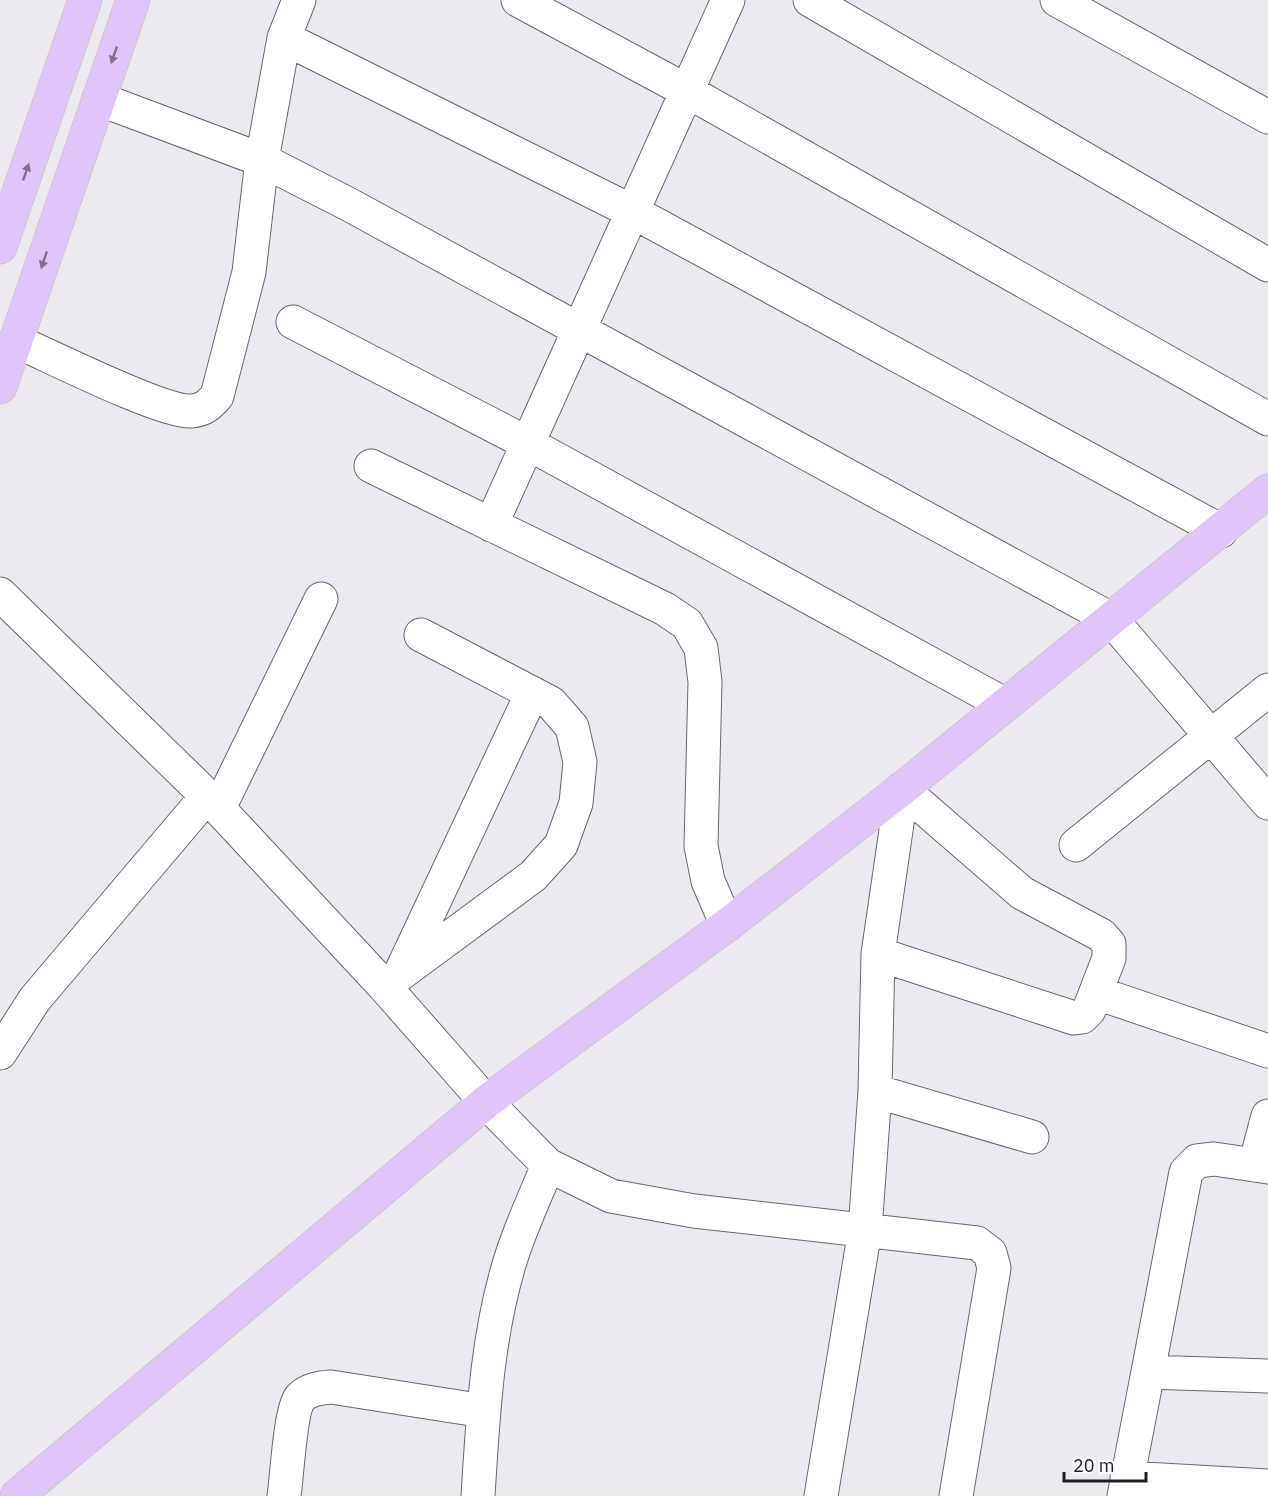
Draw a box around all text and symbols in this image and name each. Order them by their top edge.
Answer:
one-way arrow [108,46,118,64]
one-way arrow [21,163,31,181]
one-way arrow [38,251,48,269]
scale bar [1064,1445,1146,1483]
text: 20 m [1073,1454,1115,1477]

